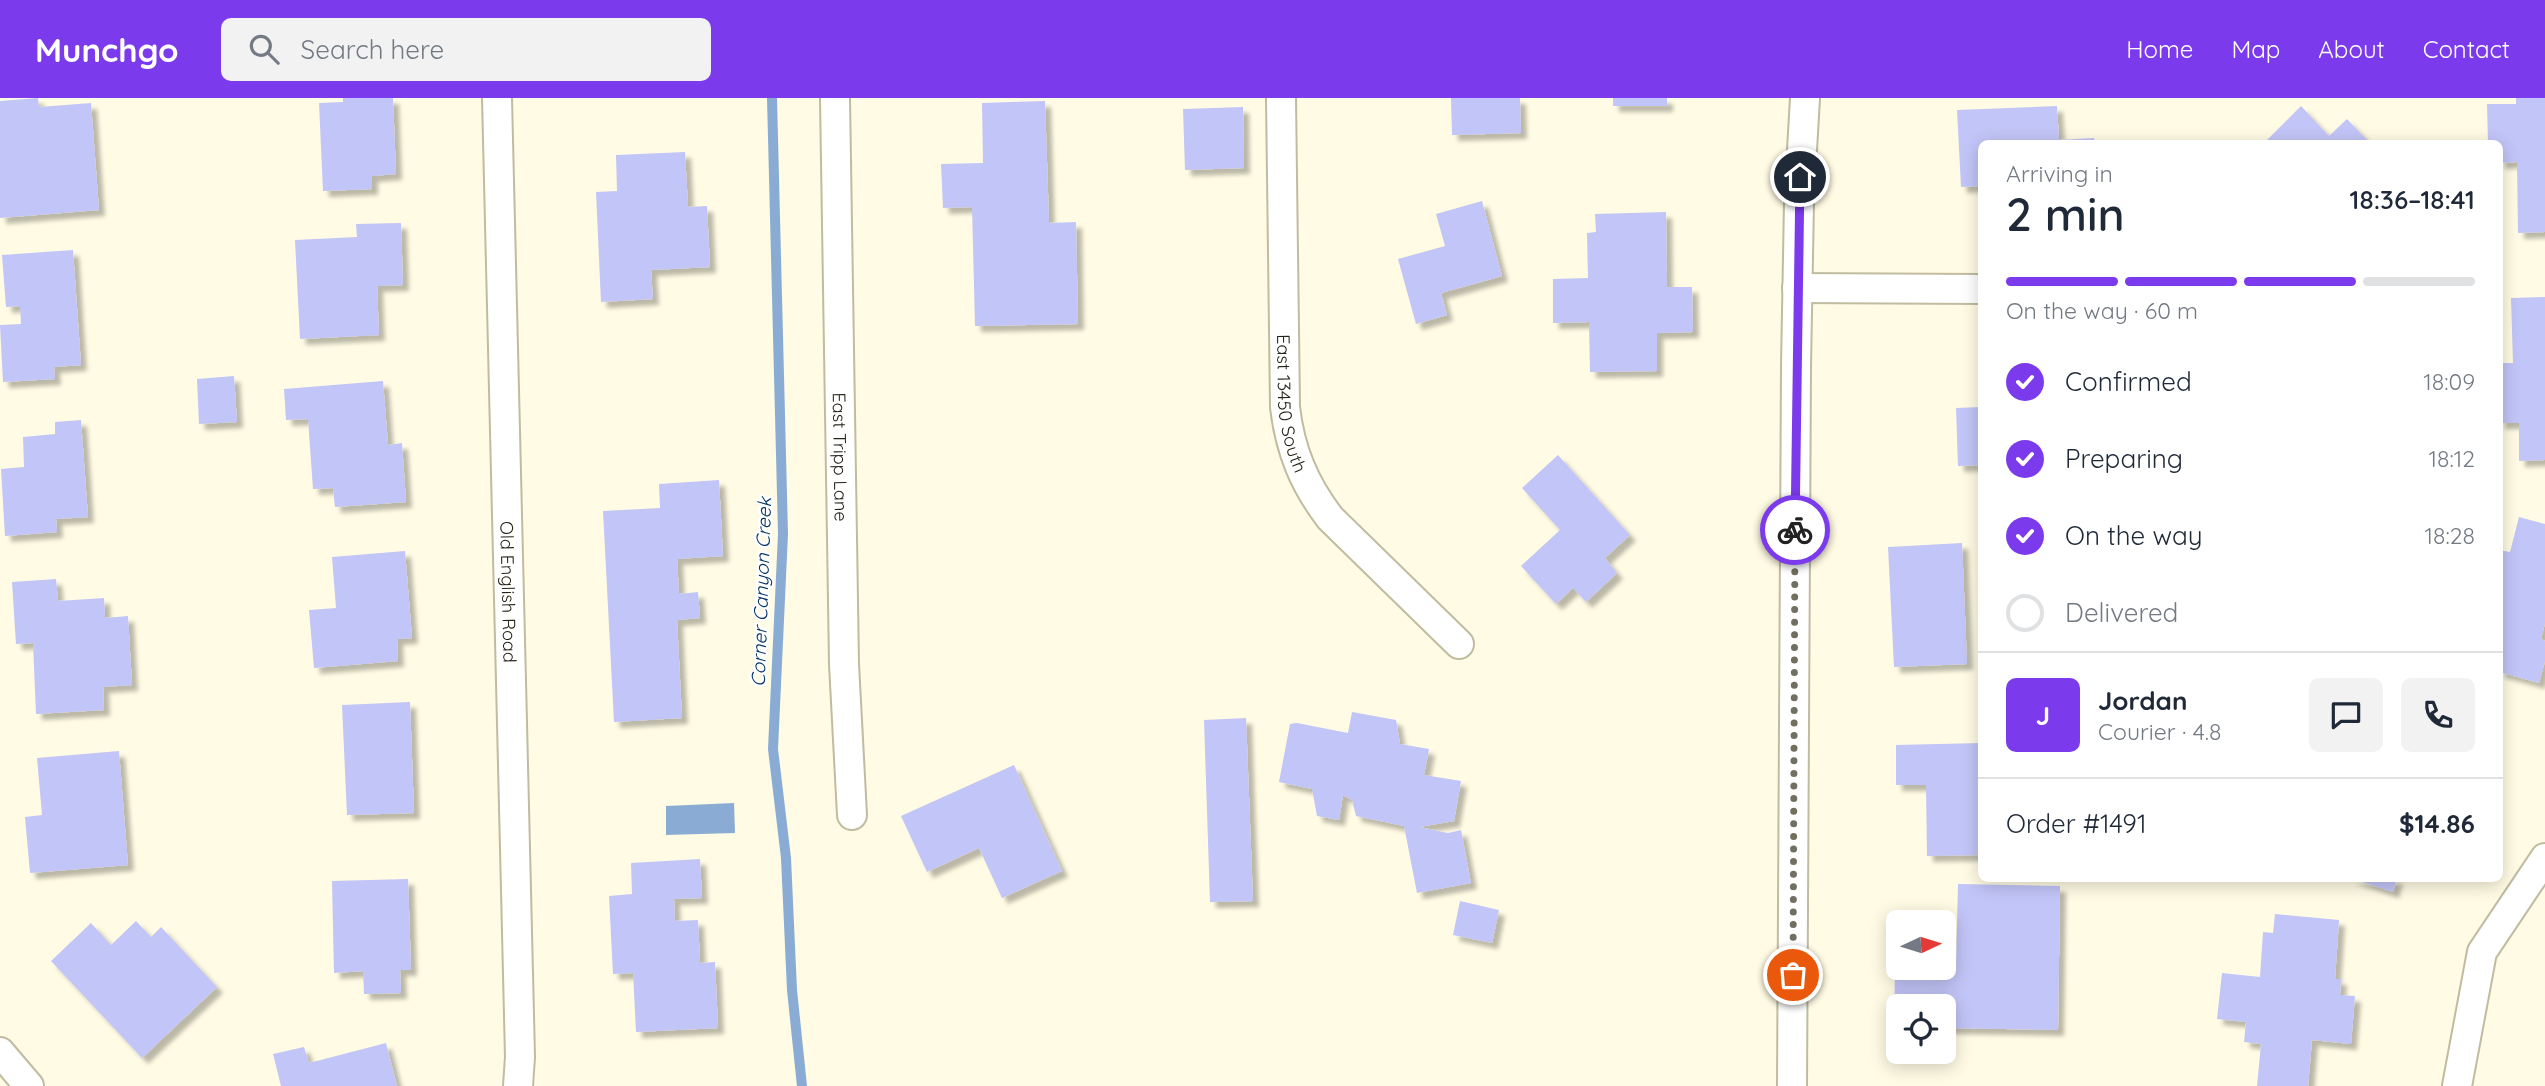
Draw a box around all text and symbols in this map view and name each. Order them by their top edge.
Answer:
search box [221,18,711,81]
text: Munchgo [35,29,179,70]
icon: search [245,30,283,68]
text: Search here [301,33,444,66]
text: Home [2126,34,2193,64]
text: Map [2231,34,2280,64]
text: About [2318,34,2385,64]
text: Contact [2423,34,2510,64]
pin [1770,147,1830,207]
icon: home [1781,158,1819,196]
text: Arriving in [2006,159,2113,188]
text: 18:36–18:41 [2350,183,2475,216]
text: 2 min [2006,185,2125,243]
text: On the way · 60 m [2006,296,2198,325]
street label: East 13450 South [1273,334,1312,476]
icon: check [2006,363,2044,401]
text: Confirmed [2065,365,2192,398]
text: 18:09 [2423,367,2475,396]
street label: East Tripp Lane [828,392,853,522]
icon: check [2006,440,2044,478]
text: Preparing [2065,442,2183,475]
text: 18:12 [2429,444,2475,473]
water label: Corner Canyon Creek [746,495,776,687]
courier [1760,495,1830,565]
icon: bike [1776,511,1814,549]
icon: check [2006,517,2044,555]
text: On the way [2065,519,2203,552]
street label: Old English Road [496,521,522,663]
text: 18:28 [2425,521,2475,550]
text: Delivered [2065,596,2178,629]
button: chat [2309,678,2383,752]
button: phone [2401,678,2475,752]
text: Jordan [2098,684,2187,717]
text: J [2036,699,2050,732]
text: Courier · 4.8 [2098,717,2221,746]
text: Order #1491 [2006,807,2147,840]
text: $14.86 [2399,807,2475,840]
north arrow [1886,910,1956,980]
map controls [1886,910,1956,1064]
pin [1763,945,1823,1005]
icon: bag [1774,956,1812,994]
button: locate [1886,994,1956,1064]

